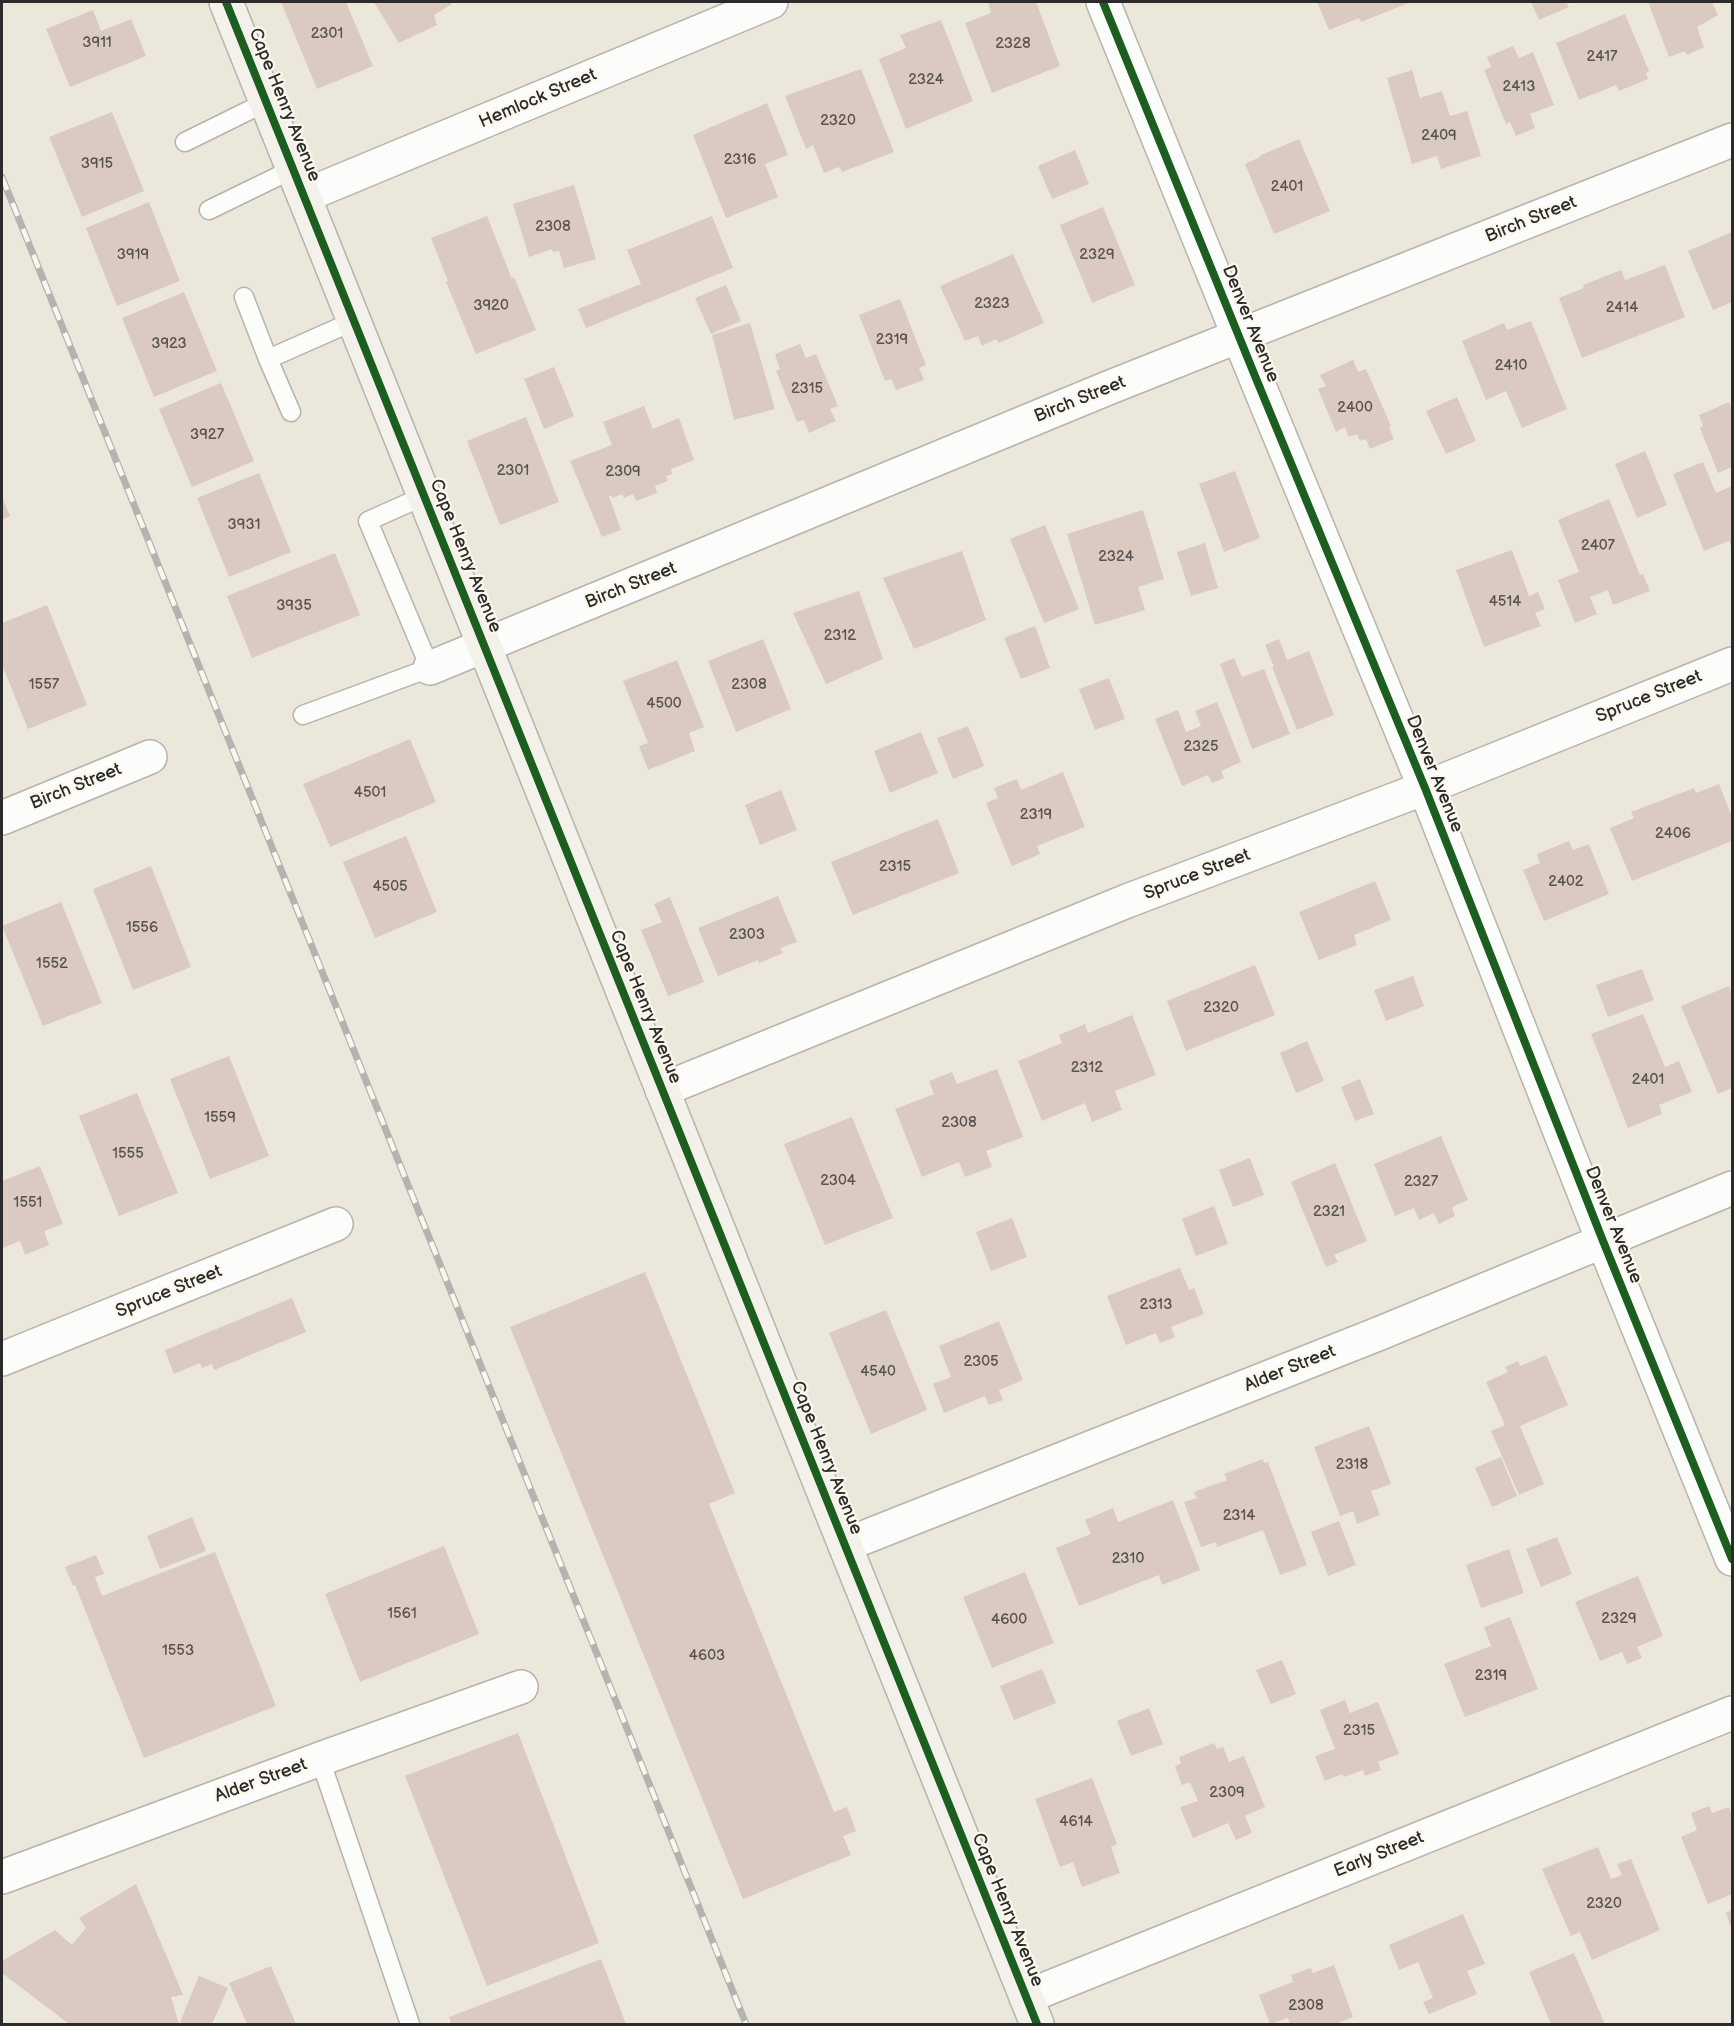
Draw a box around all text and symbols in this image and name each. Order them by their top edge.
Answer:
street label: Cape Henry Avenue [243,25,325,185]
house number: 2301 [311,25,343,43]
house number: 3911 [82,34,112,52]
house number: 2328 [995,35,1031,53]
house number: 2417 [1587,48,1617,66]
street label: Hemlock Street [476,65,600,133]
house number: 2324 [908,71,944,89]
house number: 2413 [1503,78,1535,96]
house number: 2320 [820,112,856,130]
house number: 2409 [1421,127,1457,145]
house number: 2316 [724,151,756,169]
house number: 3915 [81,155,113,173]
house number: 2401 [1271,178,1303,196]
street label: Birch Street [1482,192,1580,248]
house number: 2308 [535,218,571,236]
house number: 3919 [117,246,149,264]
house number: 2329 [1079,246,1115,264]
street label: Denver Avenue [1217,262,1283,386]
house number: 2323 [974,295,1010,313]
house number: 3920 [473,297,509,315]
house number: 2414 [1606,299,1638,317]
house number: 2319 [876,331,908,349]
house number: 3923 [151,335,187,353]
house number: 2410 [1495,357,1527,375]
street label: Birch Street [1031,372,1129,428]
house number: 2315 [791,380,823,398]
house number: 2400 [1337,399,1373,417]
house number: 3927 [190,426,224,444]
house number: 2301 [497,462,529,480]
house number: 2309 [605,463,641,481]
street label: Cape Henry Avenue [424,476,506,636]
house number: 3931 [228,516,260,534]
house number: 2407 [1581,537,1615,555]
house number: 2324 [1098,548,1134,566]
street label: Birch Street [582,558,680,614]
house number: 4514 [1489,593,1521,611]
house number: 3935 [276,597,312,615]
house number: 2312 [824,627,856,645]
street label: Spruce Street [1593,666,1705,728]
house number: 1557 [29,676,59,694]
house number: 2308 [731,676,767,694]
house number: 4500 [646,695,682,713]
street label: Denver Avenue [1401,712,1467,836]
house number: 2325 [1183,738,1219,756]
street label: Birch Street [27,759,125,815]
house number: 4501 [354,784,386,802]
house number: 2319 [1020,806,1052,824]
house number: 2406 [1655,825,1691,843]
street label: Spruce Street [1141,845,1253,905]
house number: 2315 [879,858,911,876]
house number: 2402 [1548,873,1584,891]
house number: 4505 [372,878,408,896]
house number: 1556 [126,919,158,937]
house number: 2303 [729,926,765,944]
street label: Cape Henry Avenue [604,927,686,1087]
house number: 1552 [36,955,68,973]
house number: 2320 [1203,999,1239,1017]
house number: 2312 [1071,1059,1103,1077]
house number: 2401 [1632,1071,1664,1089]
house number: 1559 [204,1109,236,1127]
house number: 2308 [941,1114,977,1132]
house number: 1555 [112,1145,144,1163]
street label: Denver Avenue [1580,1163,1646,1287]
house number: 2304 [820,1172,856,1190]
house number: 2327 [1404,1173,1438,1191]
house number: 1551 [14,1194,42,1212]
house number: 2321 [1313,1203,1345,1221]
street label: Spruce Street [113,1261,225,1323]
house number: 2313 [1140,1296,1172,1314]
street label: Alder Street [1241,1341,1339,1397]
house number: 2305 [963,1353,999,1371]
house number: 4540 [860,1363,896,1381]
street label: Cape Henry Avenue [785,1378,867,1538]
house number: 2318 [1336,1456,1368,1474]
house number: 2314 [1223,1507,1255,1525]
house number: 2310 [1112,1550,1144,1568]
house number: 1561 [387,1605,417,1623]
house number: 2329 [1601,1610,1637,1628]
house number: 4600 [991,1611,1027,1629]
house number: 1553 [162,1642,194,1660]
house number: 4603 [689,1647,725,1665]
house number: 2319 [1475,1667,1507,1685]
house number: 2315 [1343,1722,1375,1740]
street label: Alder Street [212,1754,310,1808]
house number: 2309 [1209,1784,1245,1802]
house number: 4614 [1059,1813,1093,1831]
street label: Early Street [1331,1827,1427,1883]
street label: Cape Henry Avenue [966,1830,1048,1990]
house number: 2320 [1586,1895,1622,1913]
house number: 2308 [1288,1997,1324,2015]

